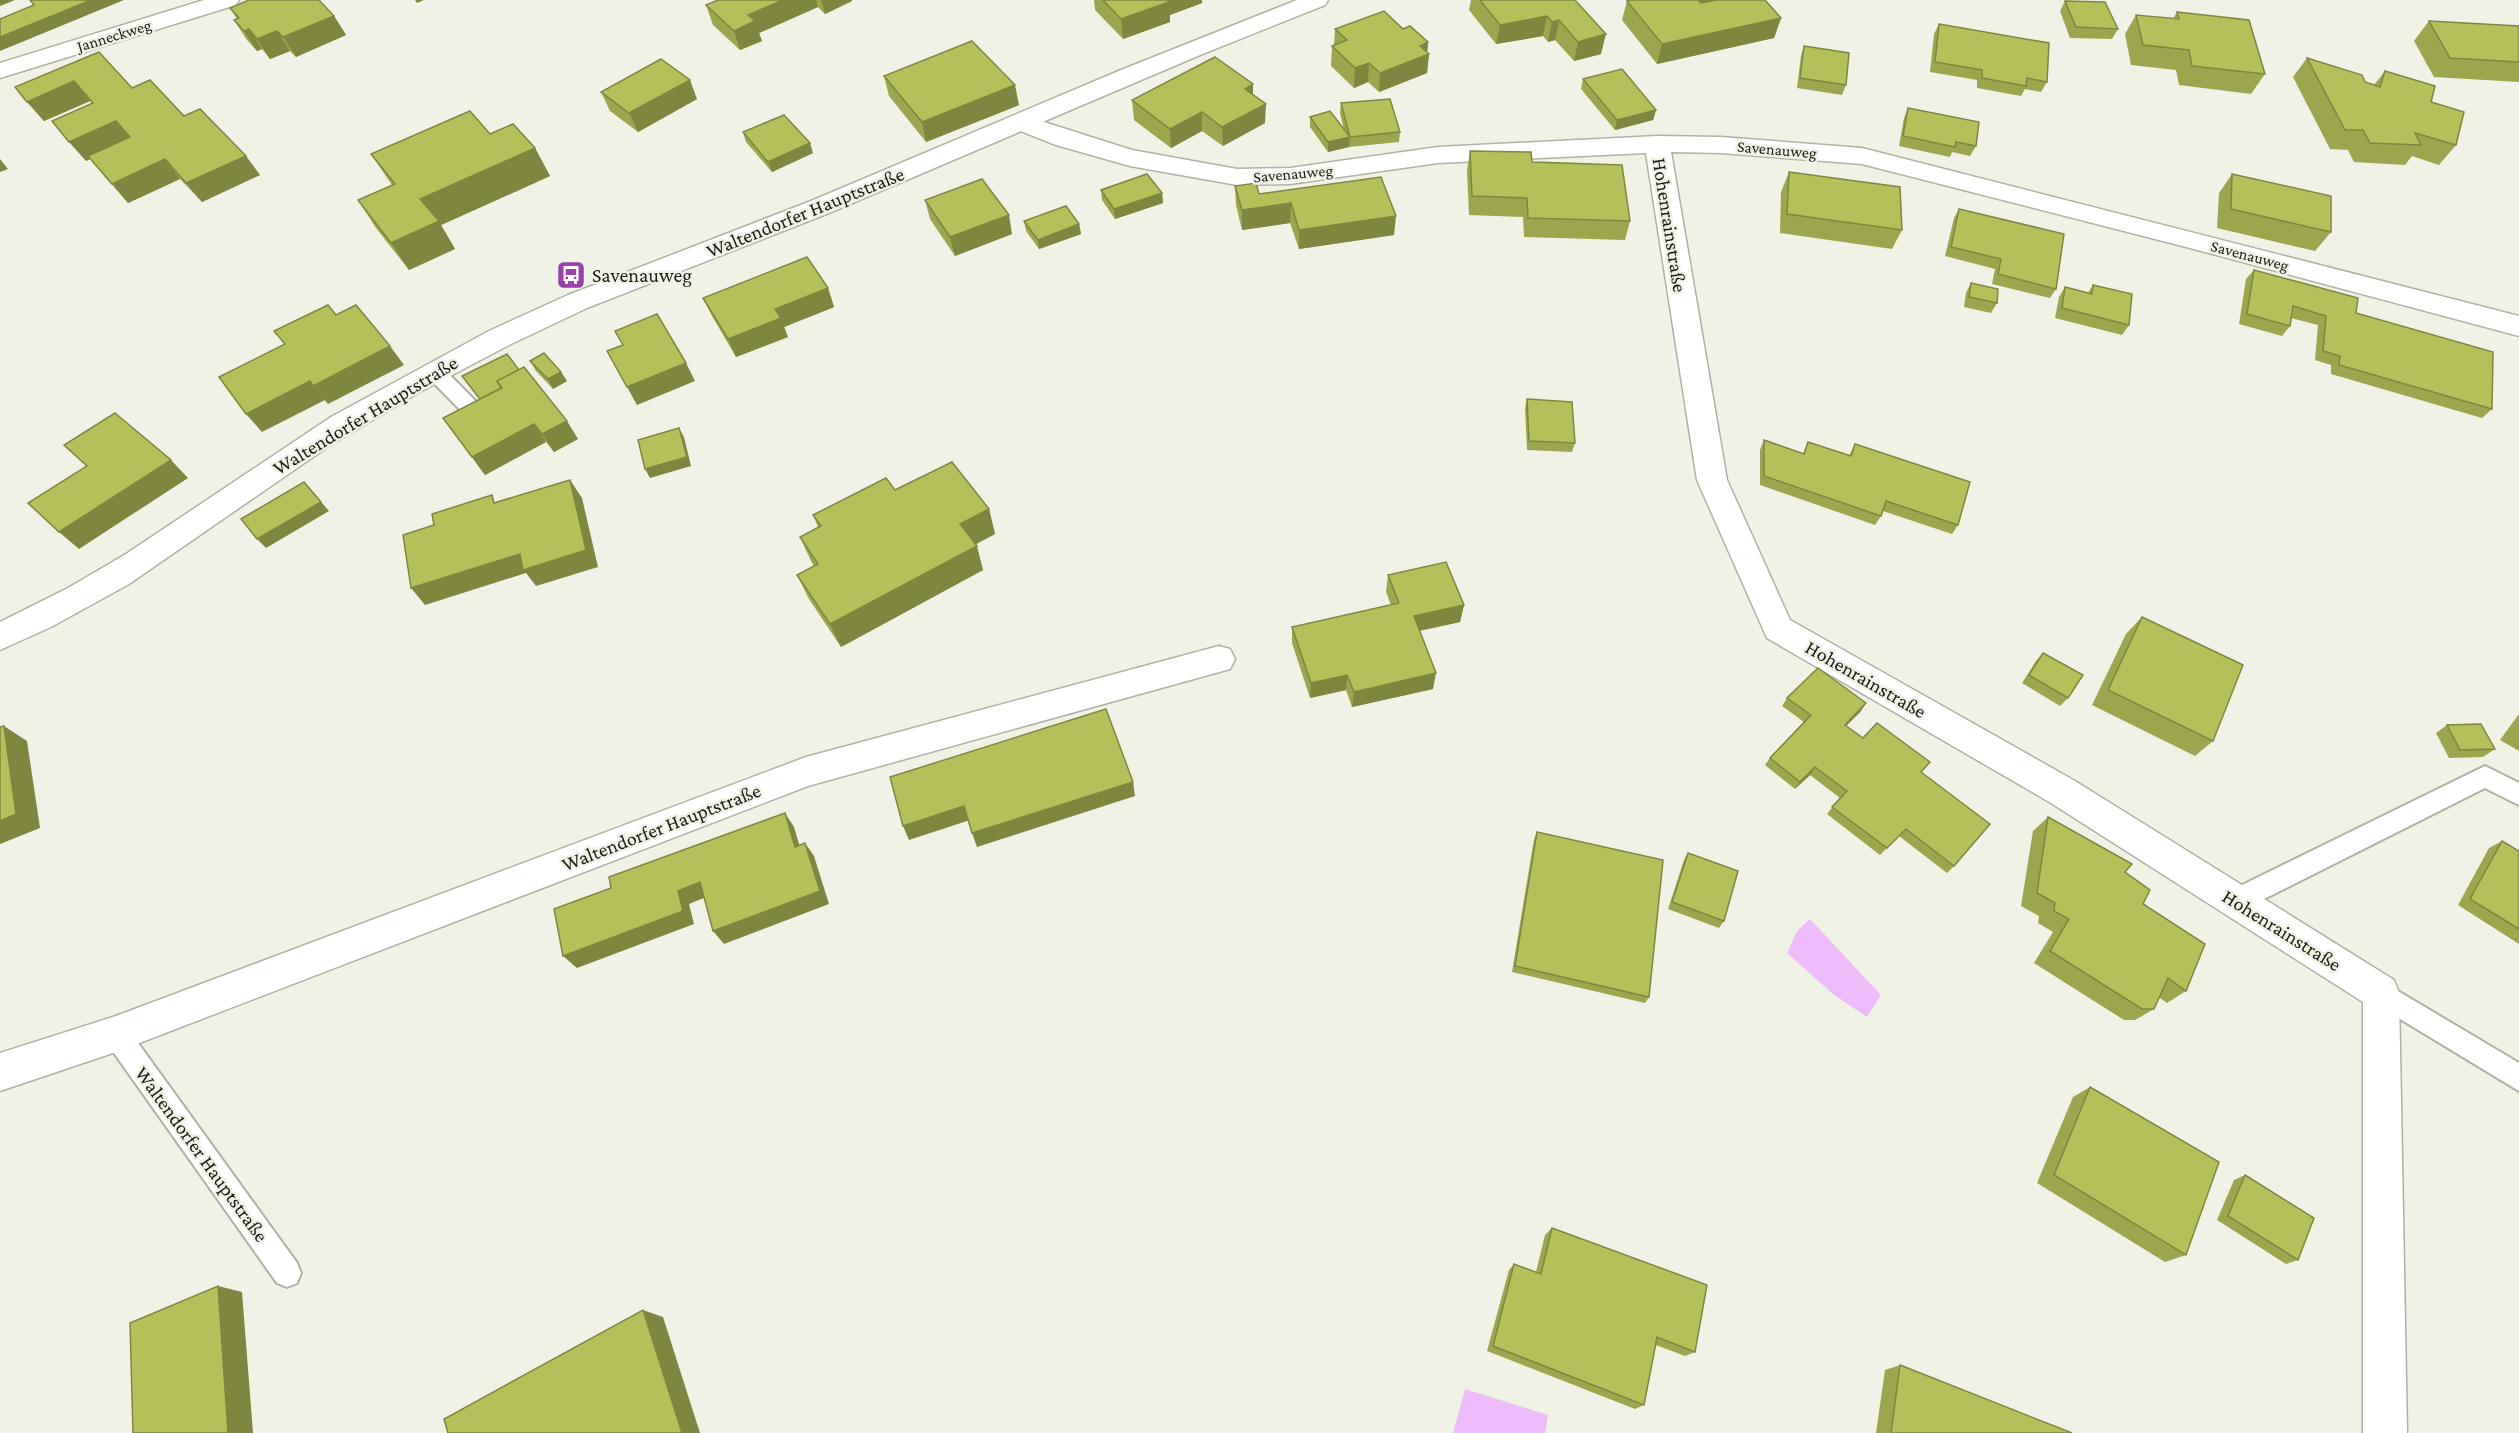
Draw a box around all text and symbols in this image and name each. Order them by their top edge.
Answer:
street label: Janneckweg [73,16,154,56]
street label: Savenauweg [1736,138,1818,162]
street label: Hohenrainstraße [1649,156,1692,294]
street label: Waltendorfer Hauptstraße [703,162,908,263]
street label: Savenauweg [1252,162,1334,186]
street label: Savenauweg [2209,237,2291,275]
bus stop icon: Savenauweg [555,259,587,291]
place label: Savenauweg [592,264,692,287]
street label: Waltendorfer Hauptstraße [269,351,462,480]
street label: Hohenrainstraße [1802,636,1930,723]
street label: Waltendorfer Hauptstraße [558,779,764,876]
street label: Hohenrainstraße [2219,885,2346,975]
street label: Waltendorfer Hauptstraße [130,1062,273,1247]

